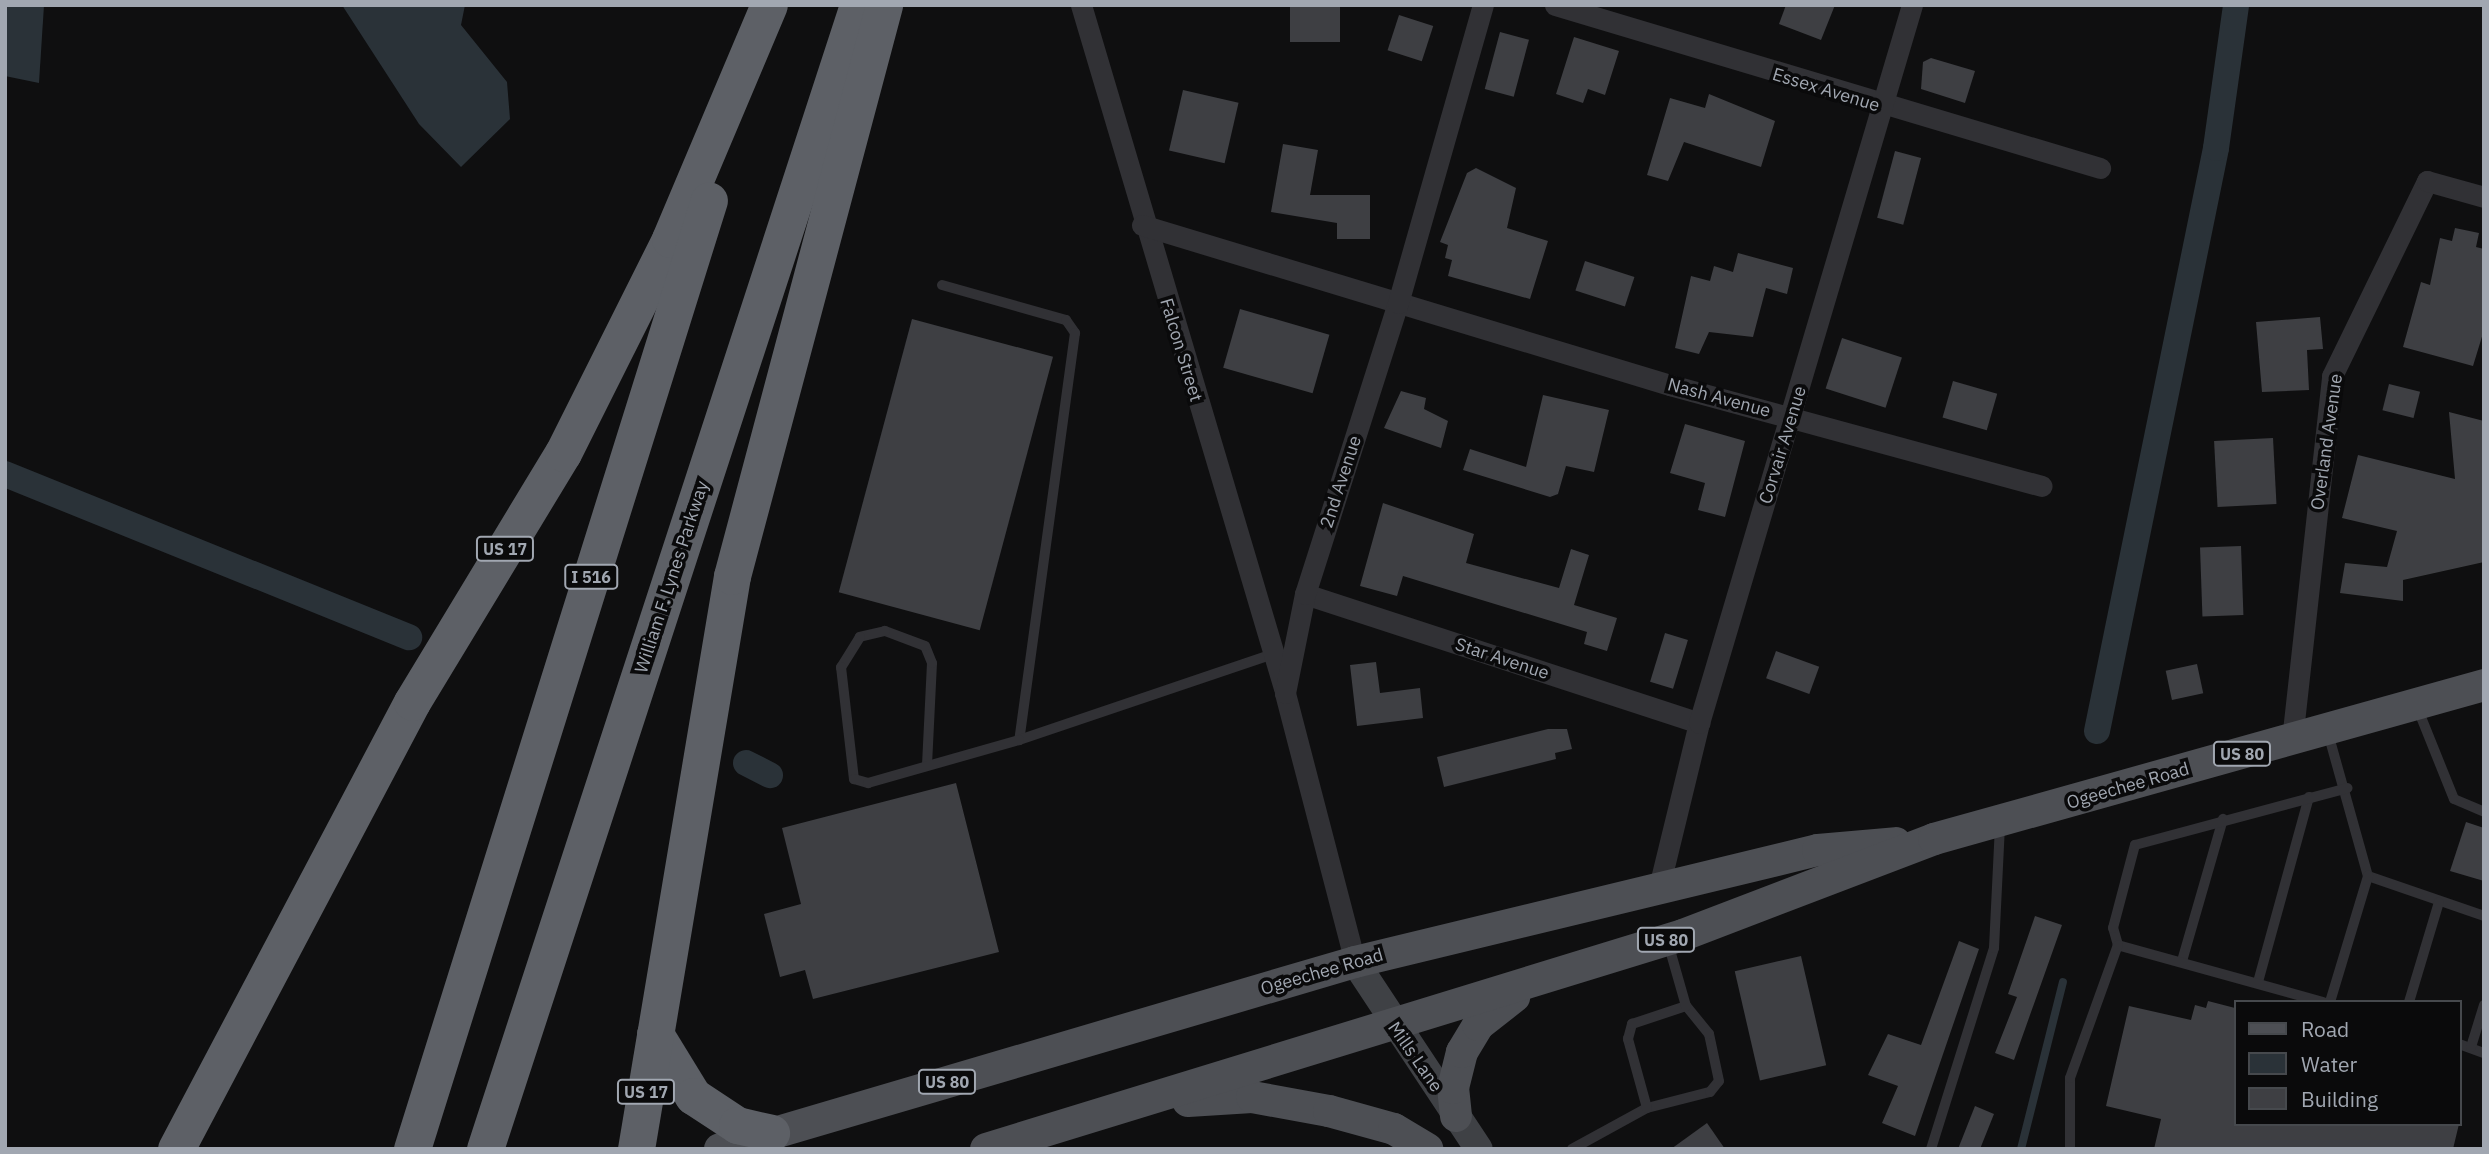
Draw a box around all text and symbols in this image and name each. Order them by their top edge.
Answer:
street label: Essex Avenue [1770,63,1882,117]
street label: Falcon Street [1155,296,1207,404]
street label: Overland Avenue [2307,372,2347,512]
street label: Nash Avenue [1665,374,1773,422]
street label: Corvair Avenue [1755,384,1811,506]
street label: 2nd Avenue [1316,433,1366,531]
street label: William F. Lynes Parkway [631,478,713,676]
road number: US 17 [475,536,535,562]
road number: I 516 [563,564,619,590]
street label: Star Avenue [1452,634,1552,684]
road number: US 80 [2212,741,2272,766]
street label: Ogeechee Road [2064,758,2192,814]
road number: US 80 [1636,928,1696,952]
street label: Ogeechee Road [1258,944,1386,1000]
legend [2234,1000,2461,1126]
text: Road [2301,1015,2349,1043]
street label: Mills Lane [1383,1018,1447,1096]
text: Water [2301,1050,2357,1078]
road number: US 80 [917,1070,977,1094]
road number: US 17 [616,1080,676,1104]
text: Building [2301,1085,2378,1113]

